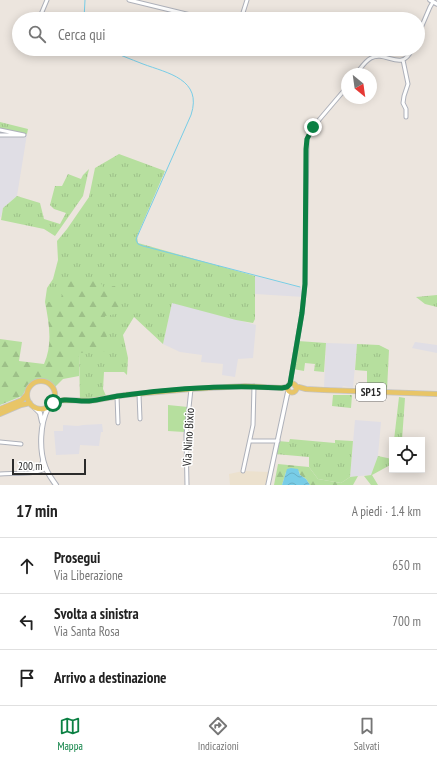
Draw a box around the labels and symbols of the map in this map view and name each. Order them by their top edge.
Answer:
north arrow [341,68,377,104]
route end [304,118,322,136]
road number: SP15 [356,383,386,401]
route start [44,394,62,412]
street label: Via Nino Bixio [179,407,197,468]
scale bar [12,457,86,476]

